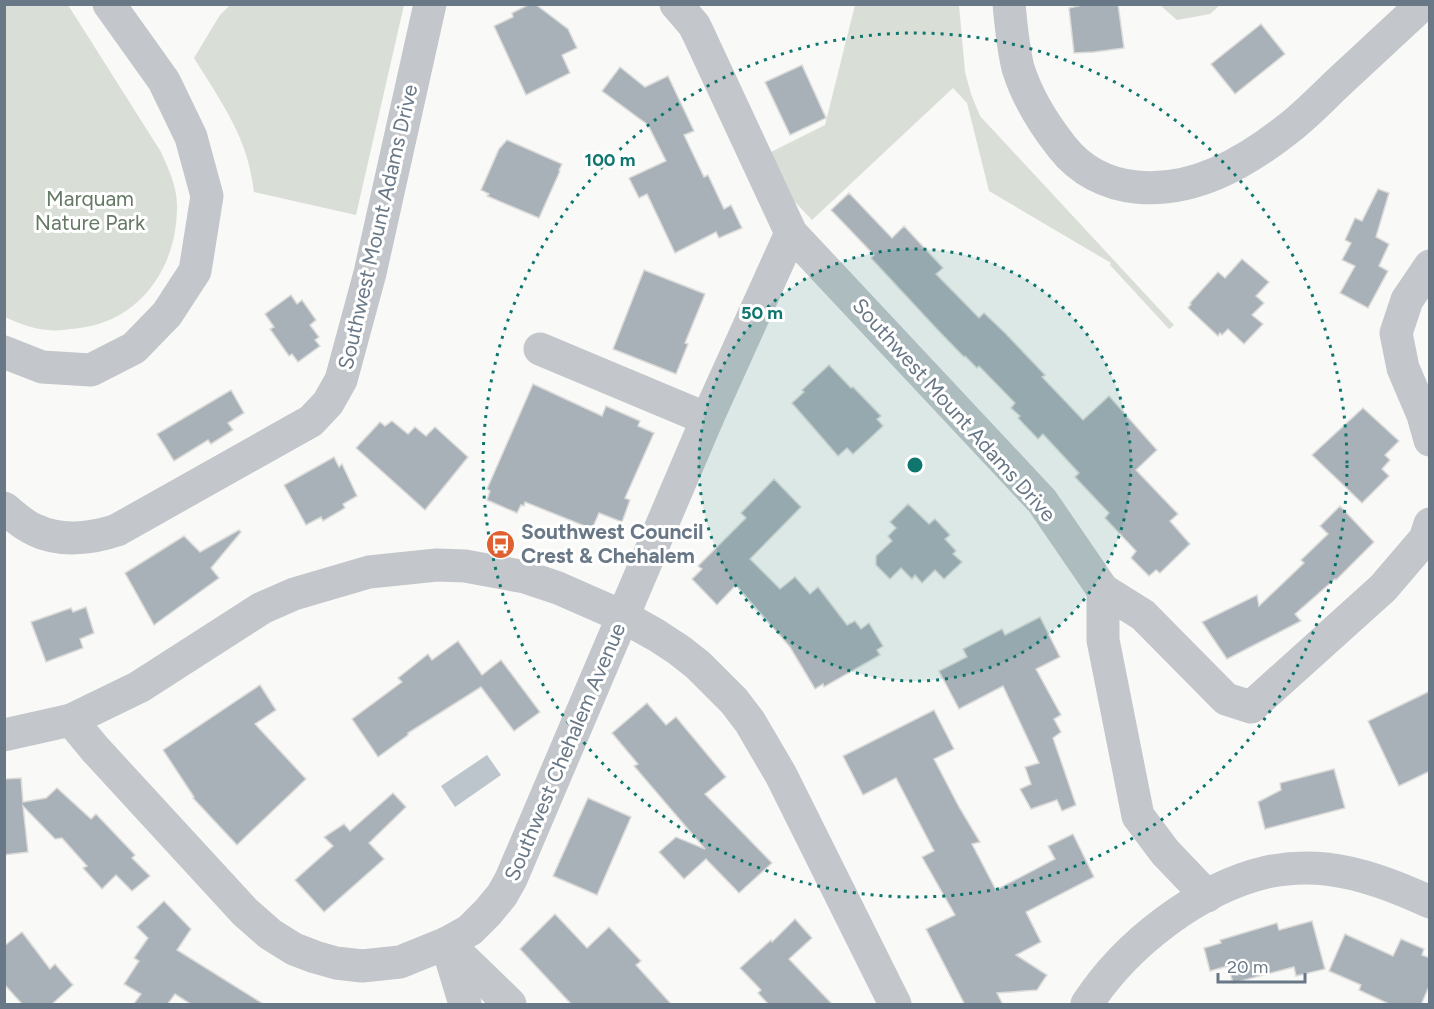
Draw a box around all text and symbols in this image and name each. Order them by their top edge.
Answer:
street label: Southwest Mount Adams Drive [333,82,423,372]
text: 100 m [585,149,635,171]
park label: Marquam Nature Park [35,186,146,235]
street label: Southwest Mount Adams Drive [847,293,1061,526]
text: 50 m [741,302,783,324]
centre of rings [905,455,925,475]
place label: Southwest Council Crest & Chehalem [521,519,703,568]
bus stop icon: Southwest Council Crest & Chehalem [484,528,516,560]
street label: Southwest Chehalem Avenue [499,619,630,885]
scale bar [1218,946,1305,984]
text: 20 m [1227,956,1268,978]

